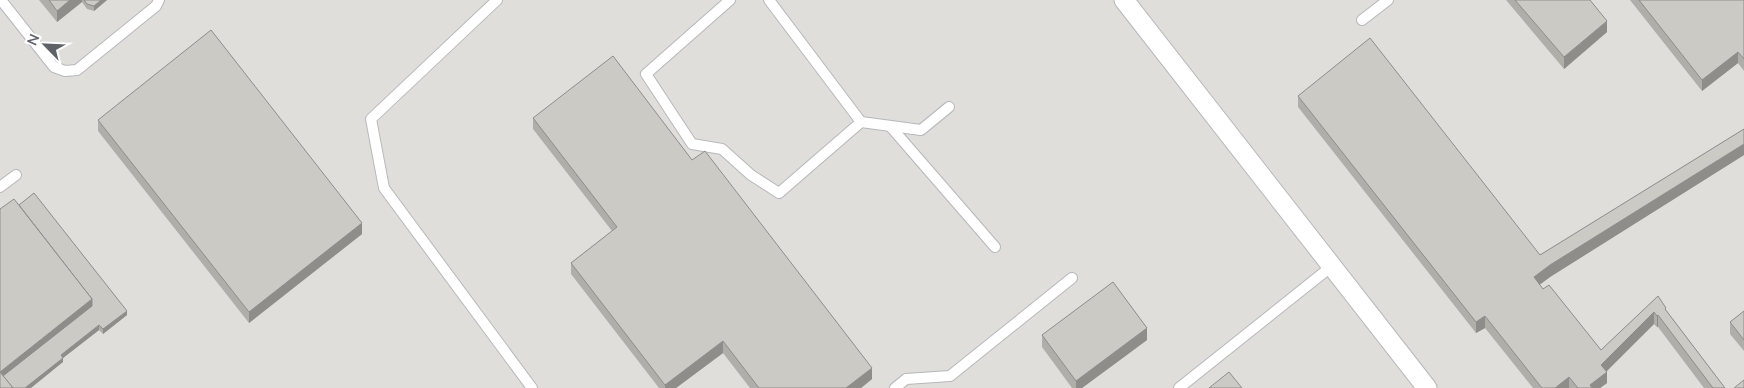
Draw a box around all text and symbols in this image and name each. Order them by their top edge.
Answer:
north arrow [20,20,70,70]
text: N [23,31,43,48]

